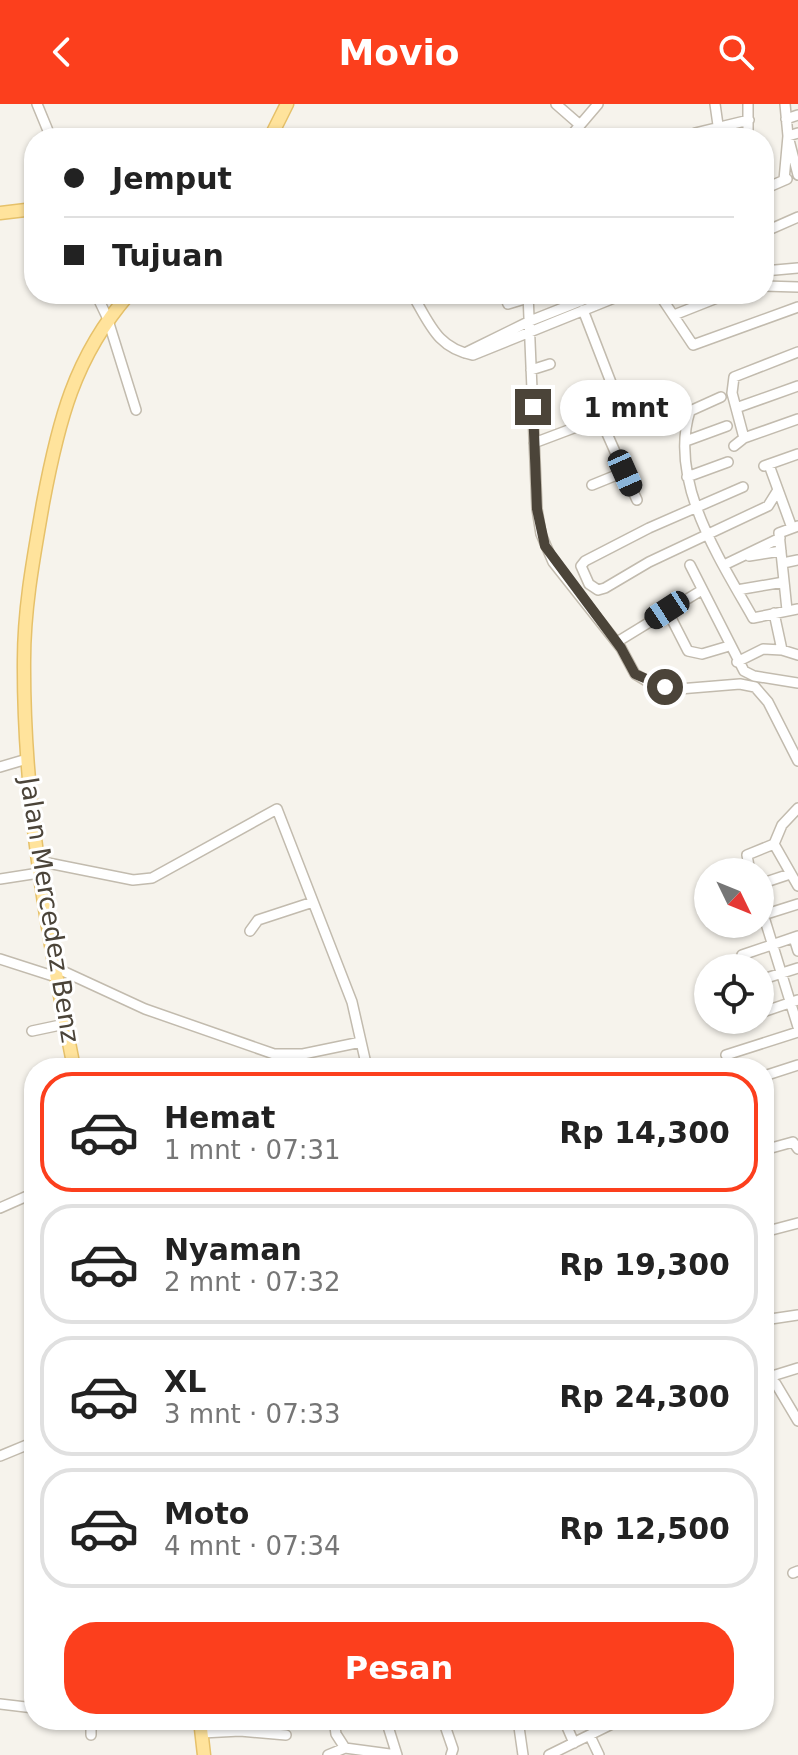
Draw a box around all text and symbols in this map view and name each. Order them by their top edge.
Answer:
icon: back [40,30,84,74]
icon: search [714,30,758,74]
text: Movio [338,32,460,73]
text: Jemput [112,161,232,196]
text: Tujuan [112,238,224,273]
callout: 1 mnt [561,379,693,435]
route end [515,389,551,425]
text: 1 mnt [583,393,669,423]
car [604,446,646,500]
car [640,587,694,633]
route start [647,669,683,705]
street label: Jalan Mercedez Benz [14,773,86,1045]
north arrow [694,858,774,938]
map controls [694,858,774,1034]
button: locate [694,954,774,1034]
icon: car [68,1096,140,1168]
text: Hemat [164,1100,275,1135]
text: Rp 14,300 [559,1115,730,1150]
text: 1 mnt · 07:31 [164,1135,341,1165]
icon: car [68,1228,140,1300]
text: Nyaman [164,1232,302,1267]
text: Rp 19,300 [559,1247,730,1282]
text: 2 mnt · 07:32 [164,1267,341,1297]
icon: car [68,1360,140,1432]
text: XL [164,1364,206,1399]
text: Rp 24,300 [559,1379,730,1414]
text: 3 mnt · 07:33 [164,1399,341,1429]
icon: car [68,1492,140,1564]
text: Moto [164,1496,249,1531]
text: Rp 12,500 [559,1511,730,1546]
text: 4 mnt · 07:34 [164,1531,341,1561]
button: Pesan [64,1622,734,1714]

